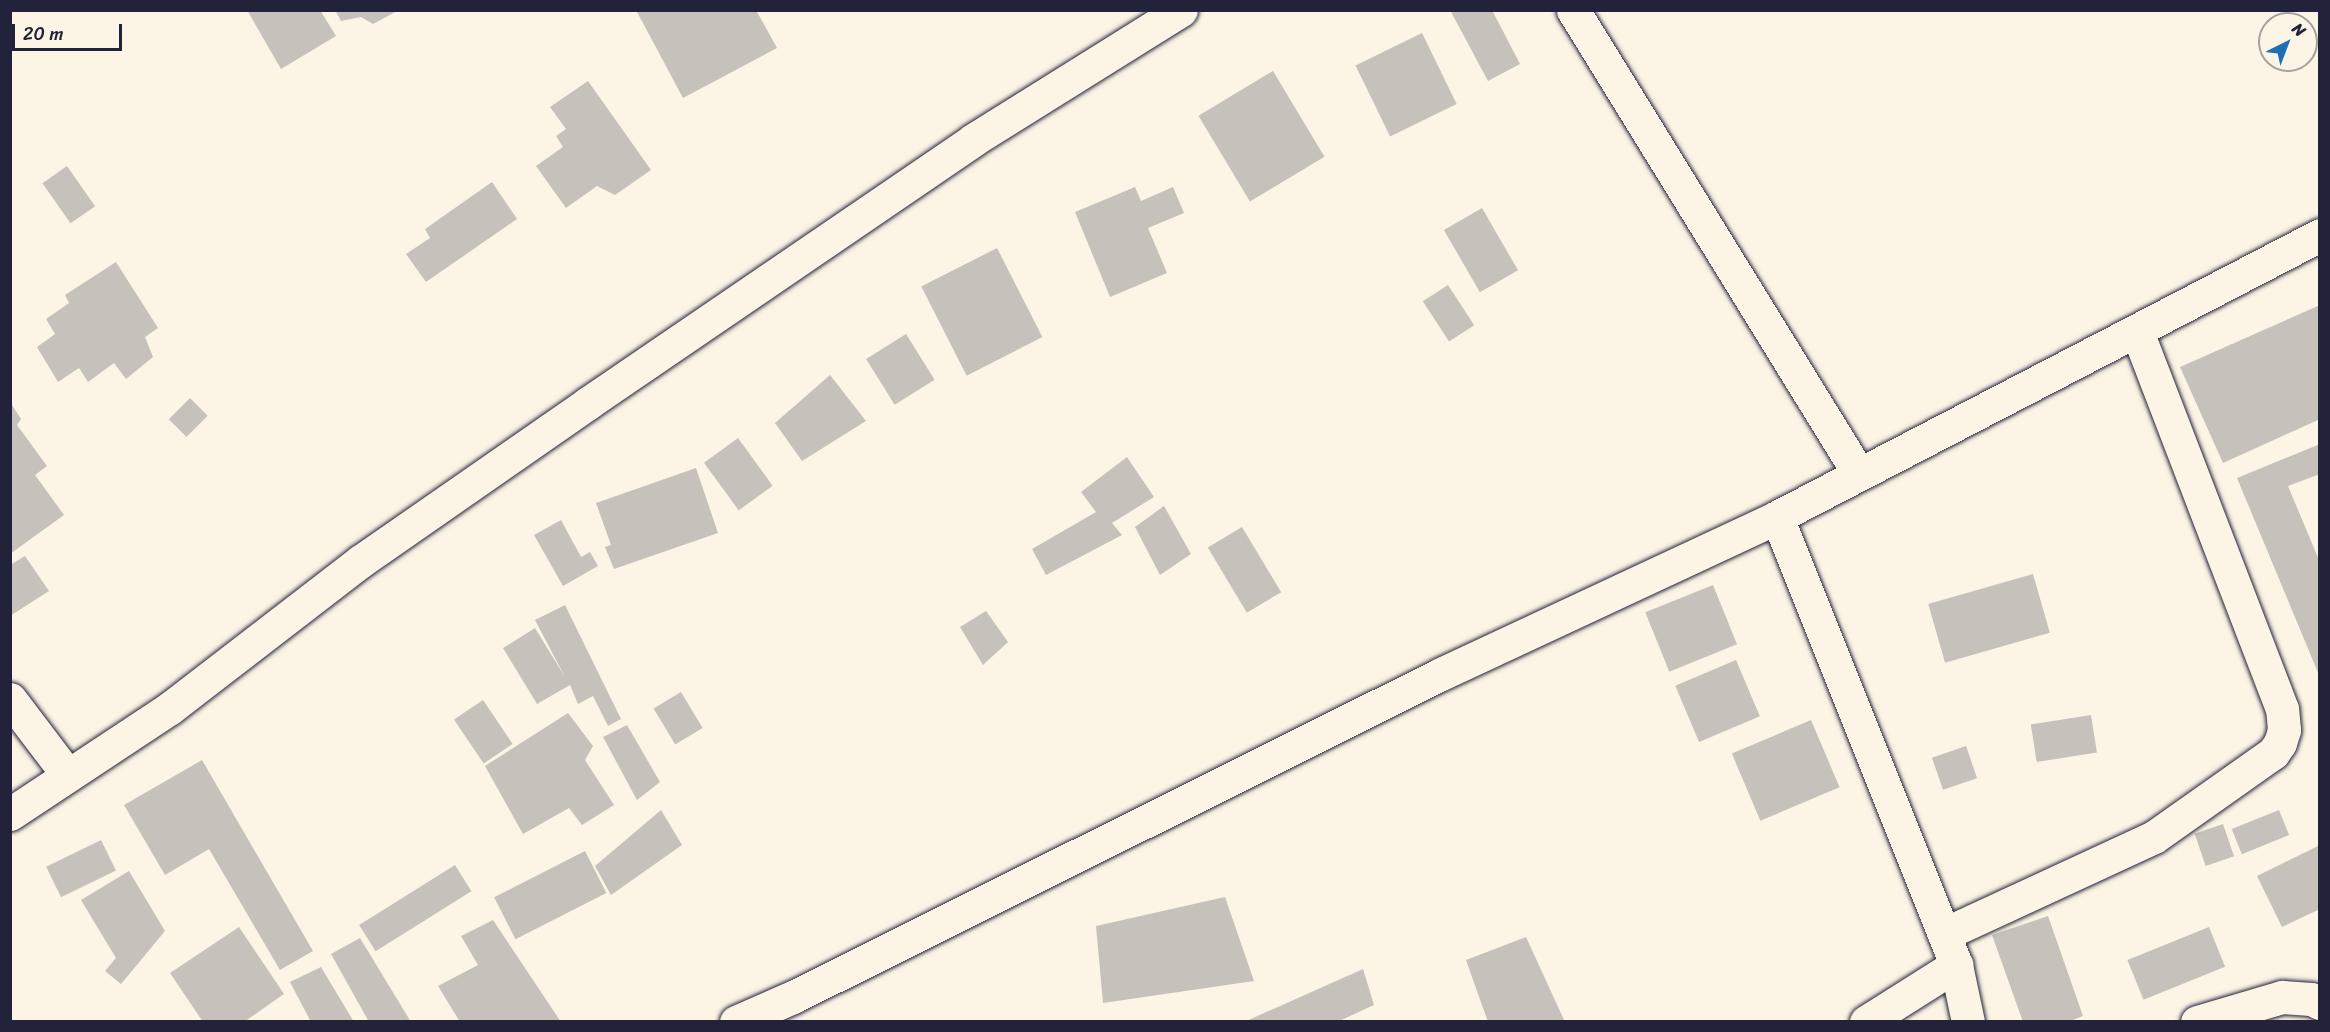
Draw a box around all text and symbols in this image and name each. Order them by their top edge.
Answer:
scale bar [15,12,124,50]
north arrow [2258,12,2318,72]
text: N [2285,15,2313,44]
text: 20 m [23,18,63,50]

